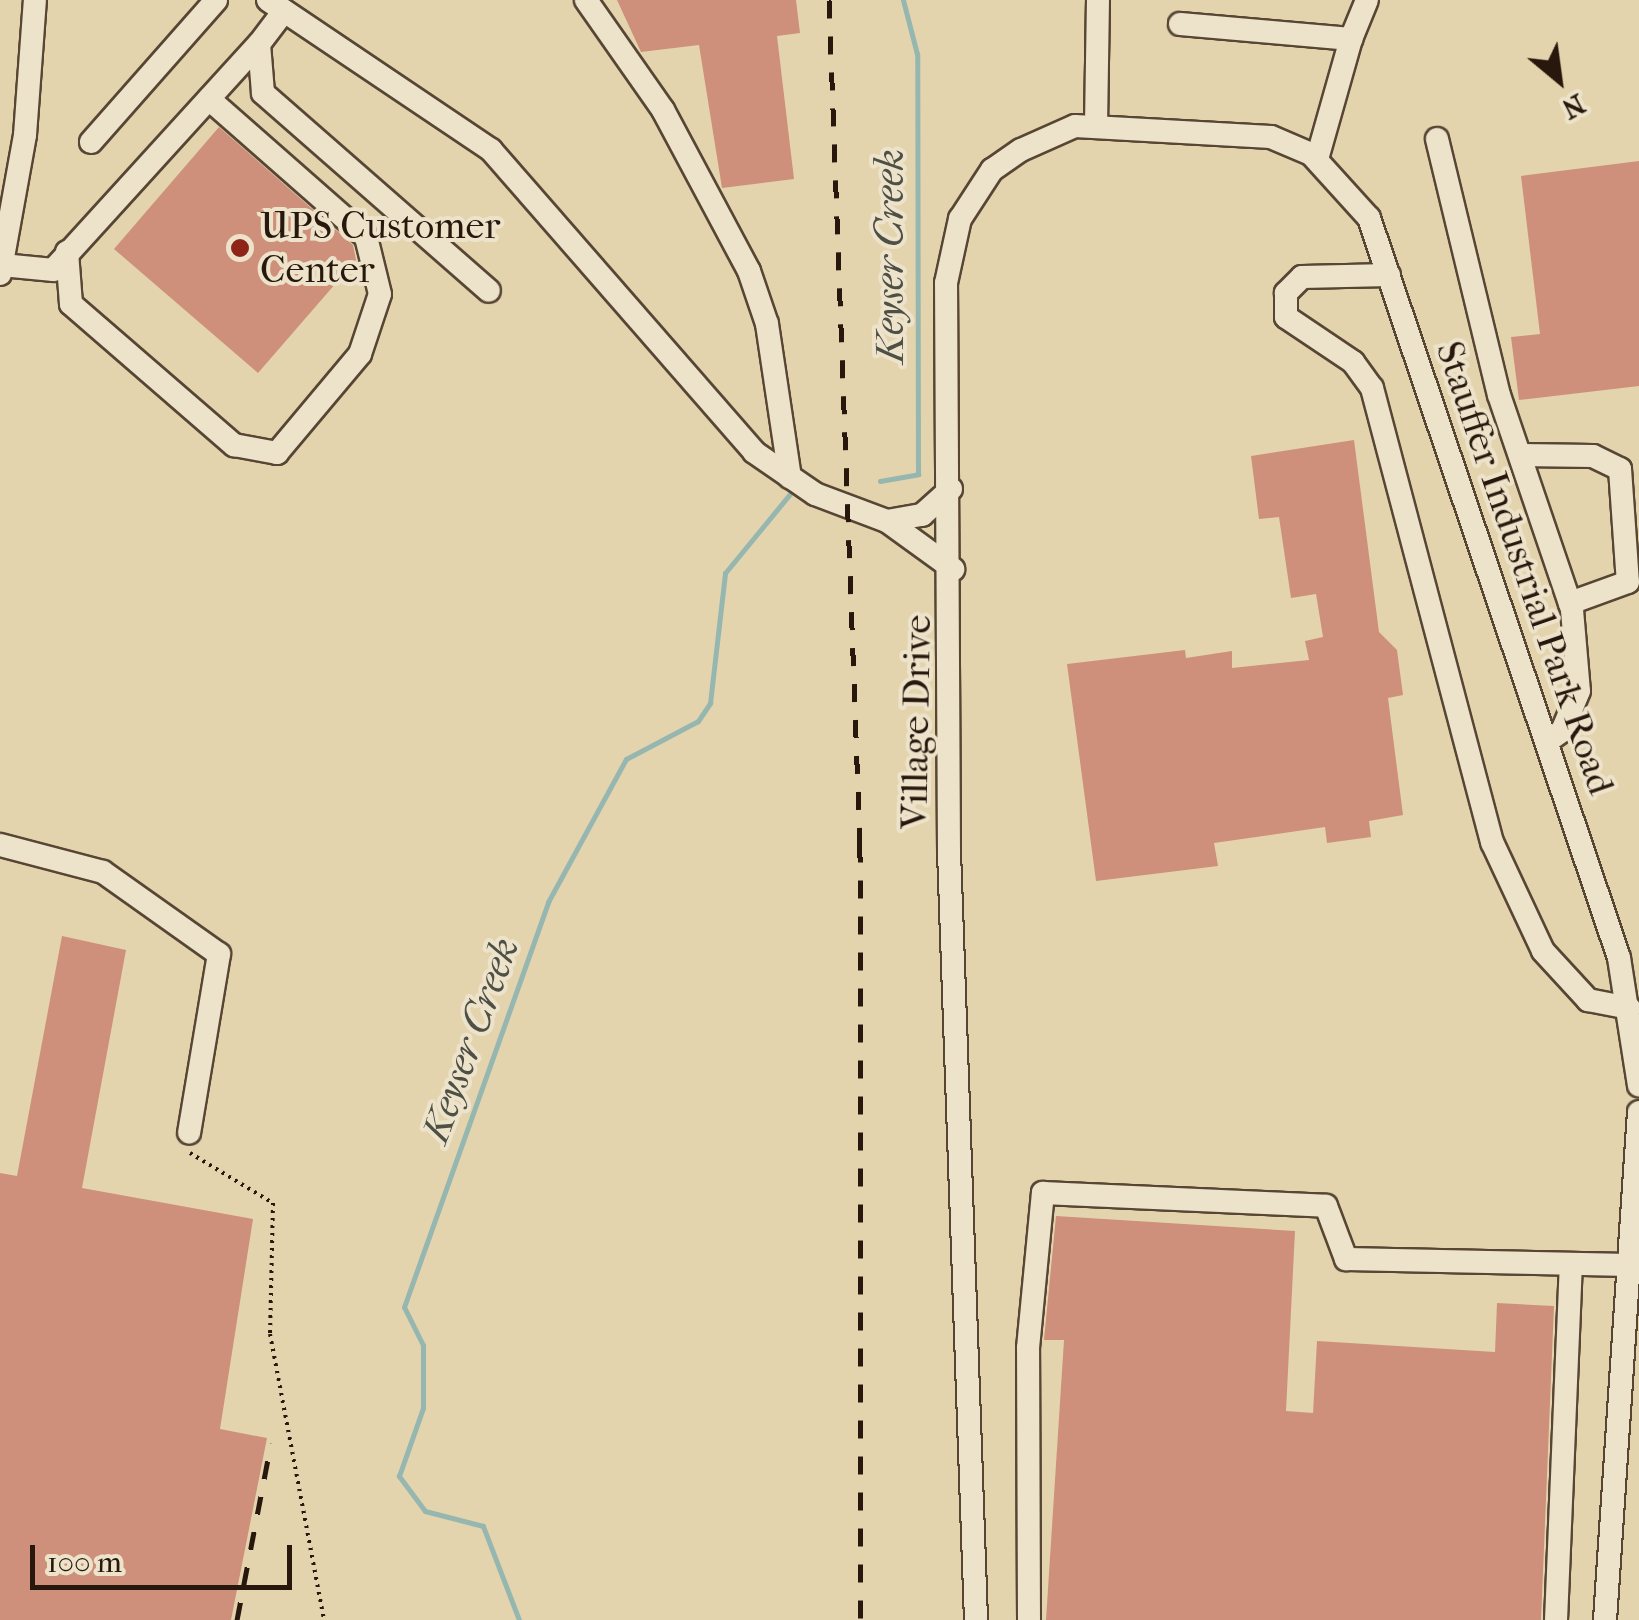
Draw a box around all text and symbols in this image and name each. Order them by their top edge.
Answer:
north arrow [1509,30,1609,130]
text: N [1556,87,1591,126]
water label: Keyser Creek [866,149,914,363]
place label: UPS Customer Center [260,203,500,292]
marker: UPS Customer Center [229,237,251,259]
street label: Stauffer Industrial Park Road [1426,336,1624,800]
street label: Village Drive [891,614,941,830]
water label: Keyser Creek [411,931,529,1149]
scale bar [35,1525,298,1587]
text: 100 m [47,1545,122,1580]

